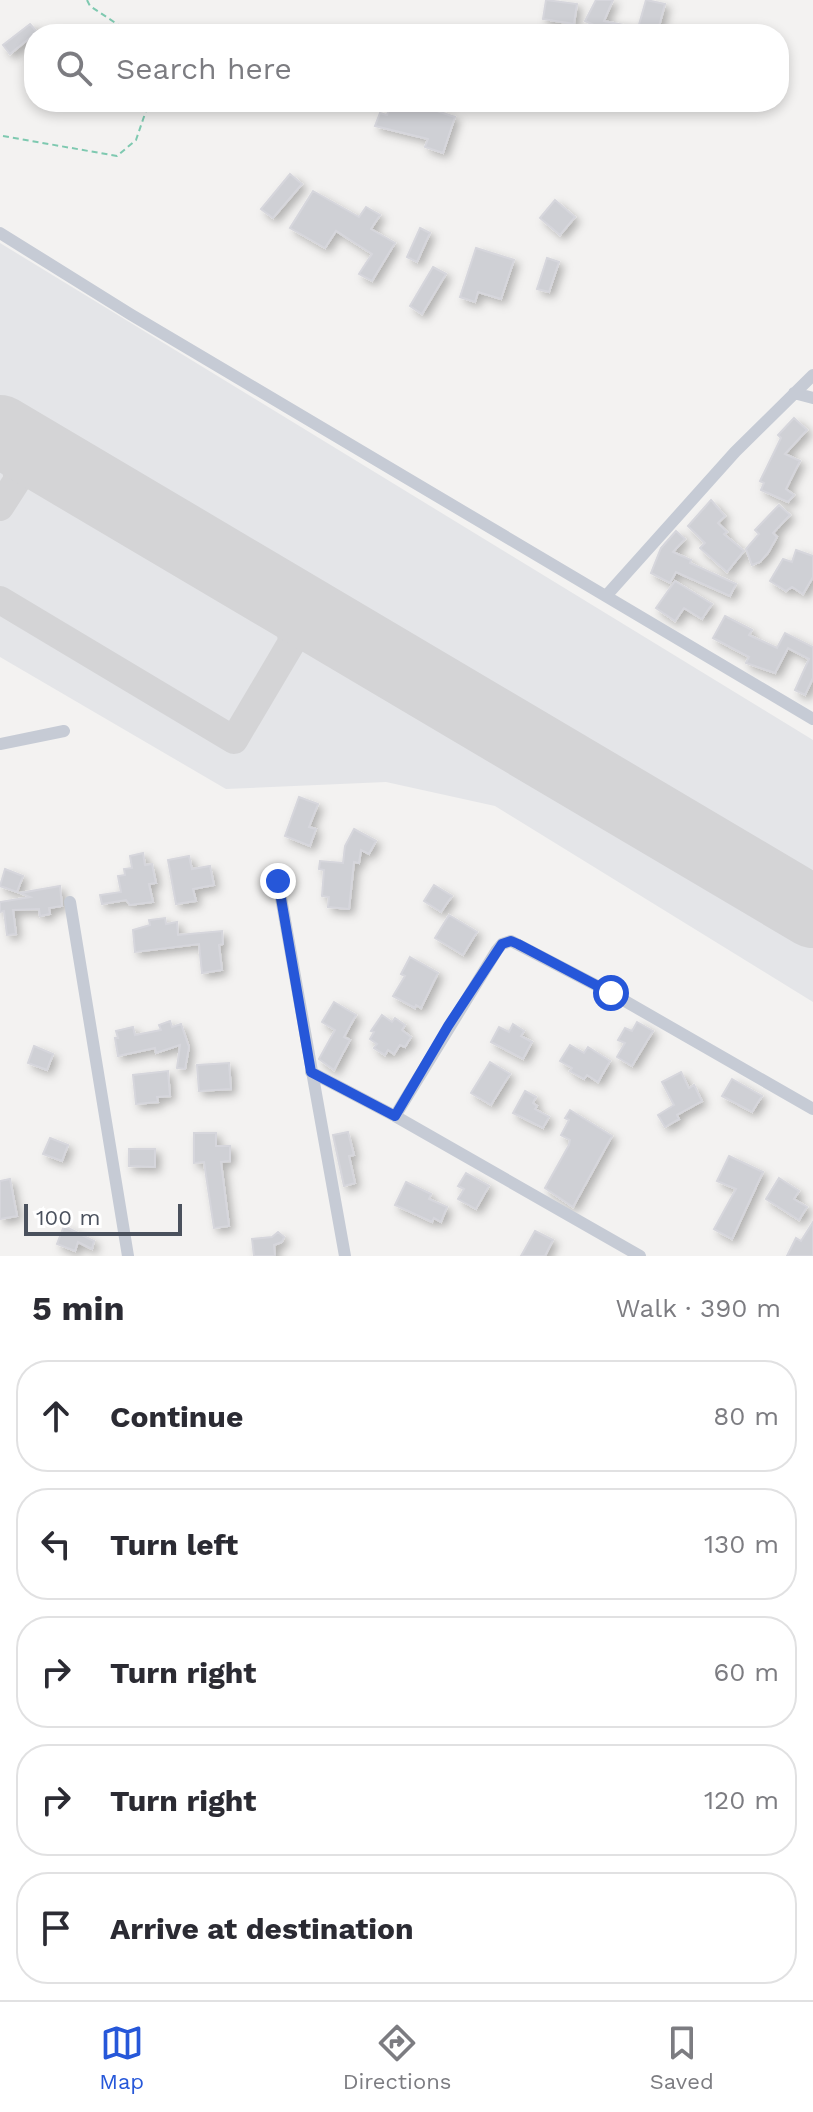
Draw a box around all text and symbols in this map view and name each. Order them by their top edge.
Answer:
search box [24,24,789,112]
icon: search [52,46,96,90]
text: Search here [116,51,292,86]
route end [260,863,296,899]
route start [593,975,629,1011]
scale bar [24,1200,182,1236]
text: 100 m [36,1205,100,1230]
text: 5 min [32,1288,125,1328]
text: Walk · 390 m [616,1293,781,1323]
icon: ahead [34,1394,78,1438]
text: Continue [110,1399,243,1434]
text: 80 m [713,1401,779,1431]
icon: left [34,1522,78,1566]
text: Turn left [110,1527,238,1562]
text: 130 m [704,1529,779,1559]
icon: right [34,1650,78,1694]
text: Turn right [110,1655,256,1690]
text: 60 m [713,1657,779,1687]
icon: right [34,1778,78,1822]
text: Turn right [110,1783,256,1818]
text: 120 m [704,1785,779,1815]
icon: arrive [34,1906,78,1950]
text: Arrive at destination [110,1911,414,1946]
tab: Map [99,2021,144,2094]
tab: Directions [343,2021,451,2094]
tab: Saved [650,2021,714,2094]

